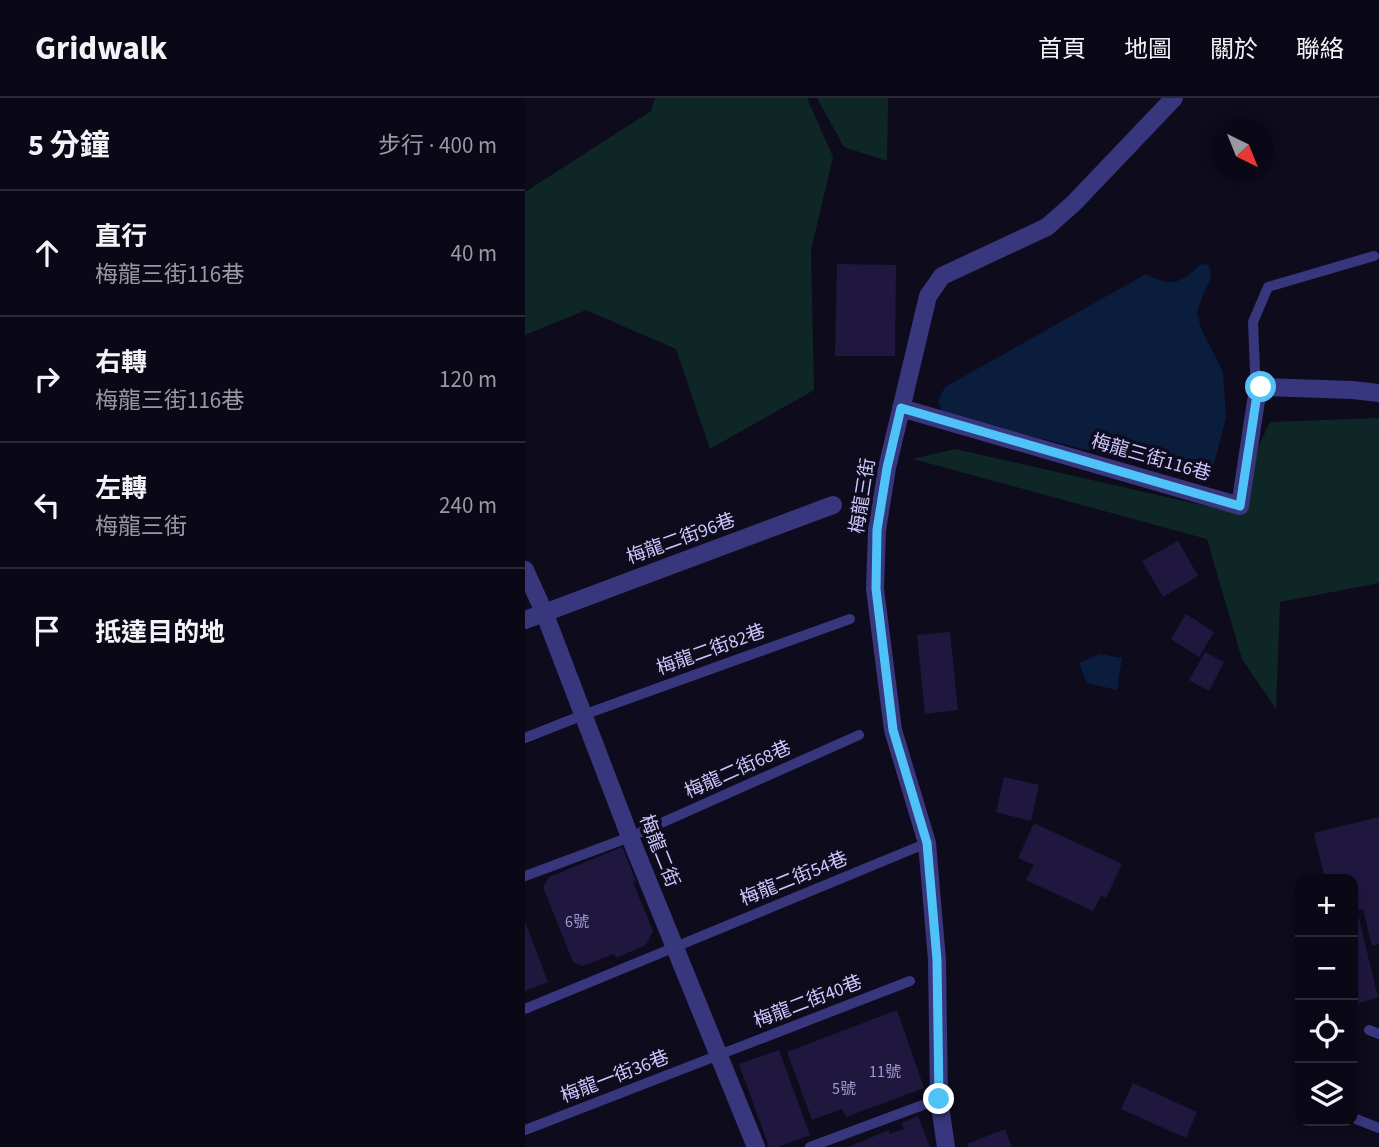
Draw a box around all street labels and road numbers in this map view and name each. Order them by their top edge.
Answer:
street label: 梅龍三街116巷 [1088,428,1214,488]
street label: 梅龍三街 [844,456,882,536]
street label: 梅龍二街96巷 [623,507,739,571]
street label: 梅龍二街82巷 [653,618,769,682]
street label: 梅龍二街68巷 [680,735,796,805]
street label: 梅龍二街 [632,811,686,891]
street label: 梅龍二街54巷 [736,845,852,913]
street label: 梅龍二街40巷 [750,969,866,1035]
street label: 梅龍一街36巷 [557,1044,673,1110]

